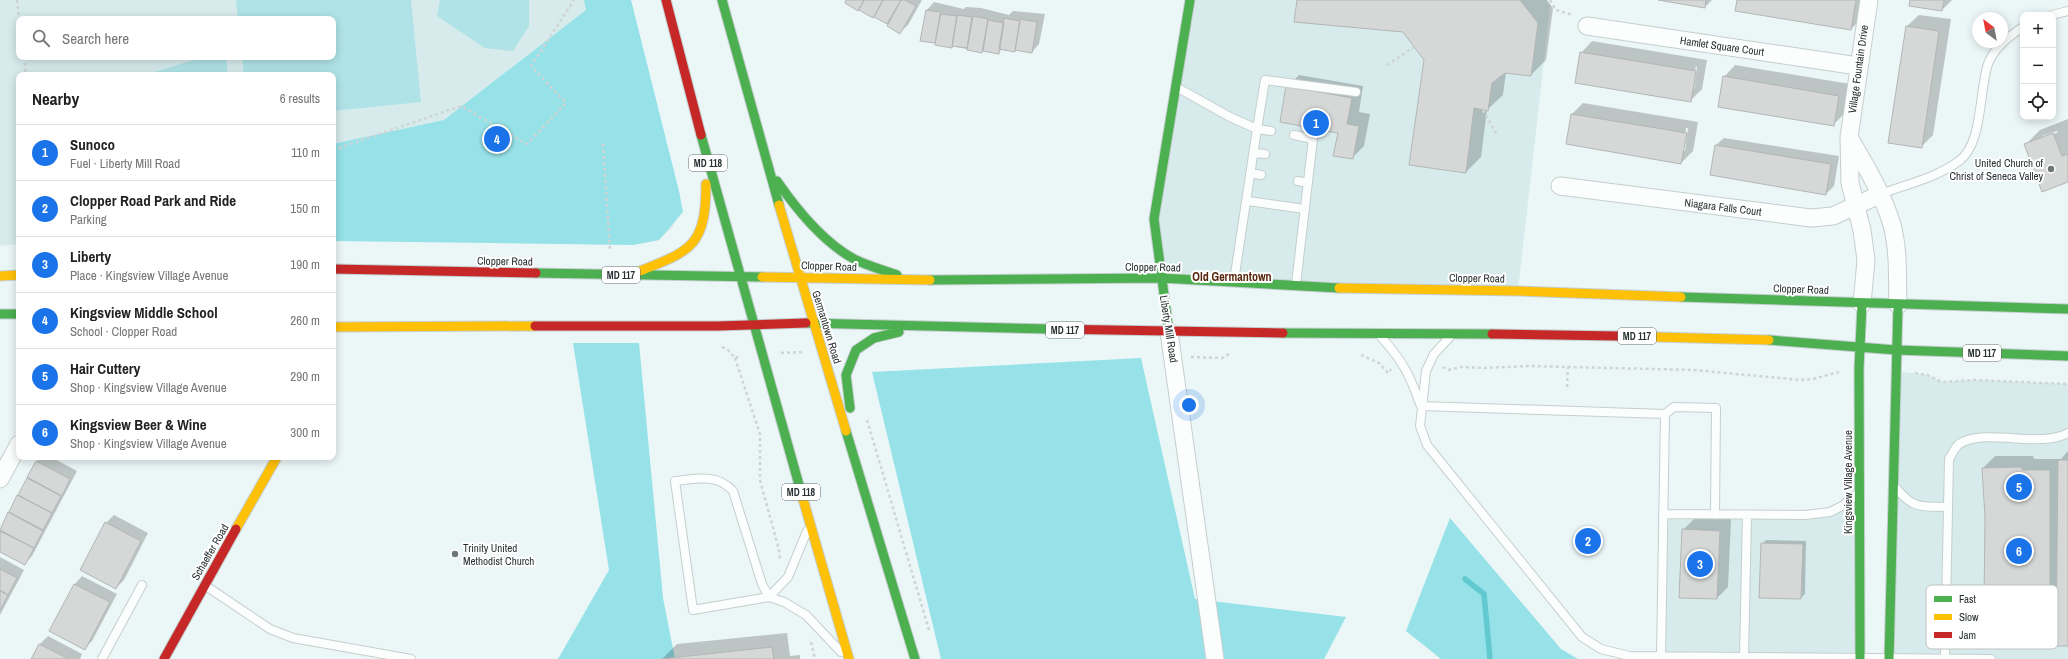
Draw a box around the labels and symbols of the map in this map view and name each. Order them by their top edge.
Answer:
north arrow [1972,12,2008,48]
street label: Village Fountain Drive [1845,24,1871,114]
street label: Hamlet Square Court [1679,33,1765,59]
pin: 1 [1303,108,1329,138]
pin: 4 [484,124,510,154]
road number: MD 118 [689,155,727,171]
place label: United Church of Christ of Seneca Valley [1949,156,2043,183]
marker: United Church of Christ of Seneca Valley [2046,164,2056,174]
street label: Niagara Falls Court [1684,195,1763,219]
street label: Clopper Road [477,254,533,268]
street label: Clopper Road [801,258,857,274]
street label: Clopper Road [1125,260,1181,274]
road number: MD 117 [602,267,640,283]
district label: Old Germantown [1192,269,1272,285]
street label: Clopper Road [1449,271,1505,285]
street label: Clopper Road [1773,281,1829,297]
street label: Germantown Road [809,289,845,365]
street label: Liberty Mill Road [1157,294,1181,364]
road number: MD 117 [1046,322,1084,338]
road number: MD 117 [1618,328,1656,344]
road number: MD 117 [1963,345,2001,361]
your location [1179,395,1199,415]
street label: Kingsview Village Avenue [1841,430,1855,534]
pin: 5 [2006,472,2032,502]
road number: MD 118 [782,484,820,500]
street label: Schaeffer Road [188,521,232,583]
pin: 2 [1575,526,1601,556]
pin: 6 [2006,536,2032,566]
place label: Trinity United Methodist Church [463,541,534,568]
marker: Trinity United Methodist Church [450,549,460,559]
pin: 3 [1687,549,1713,579]
legend [1926,585,2058,649]
text: Fast [1959,592,1977,606]
text: Slow [1959,610,1979,624]
text: Jam [1959,628,1976,642]

